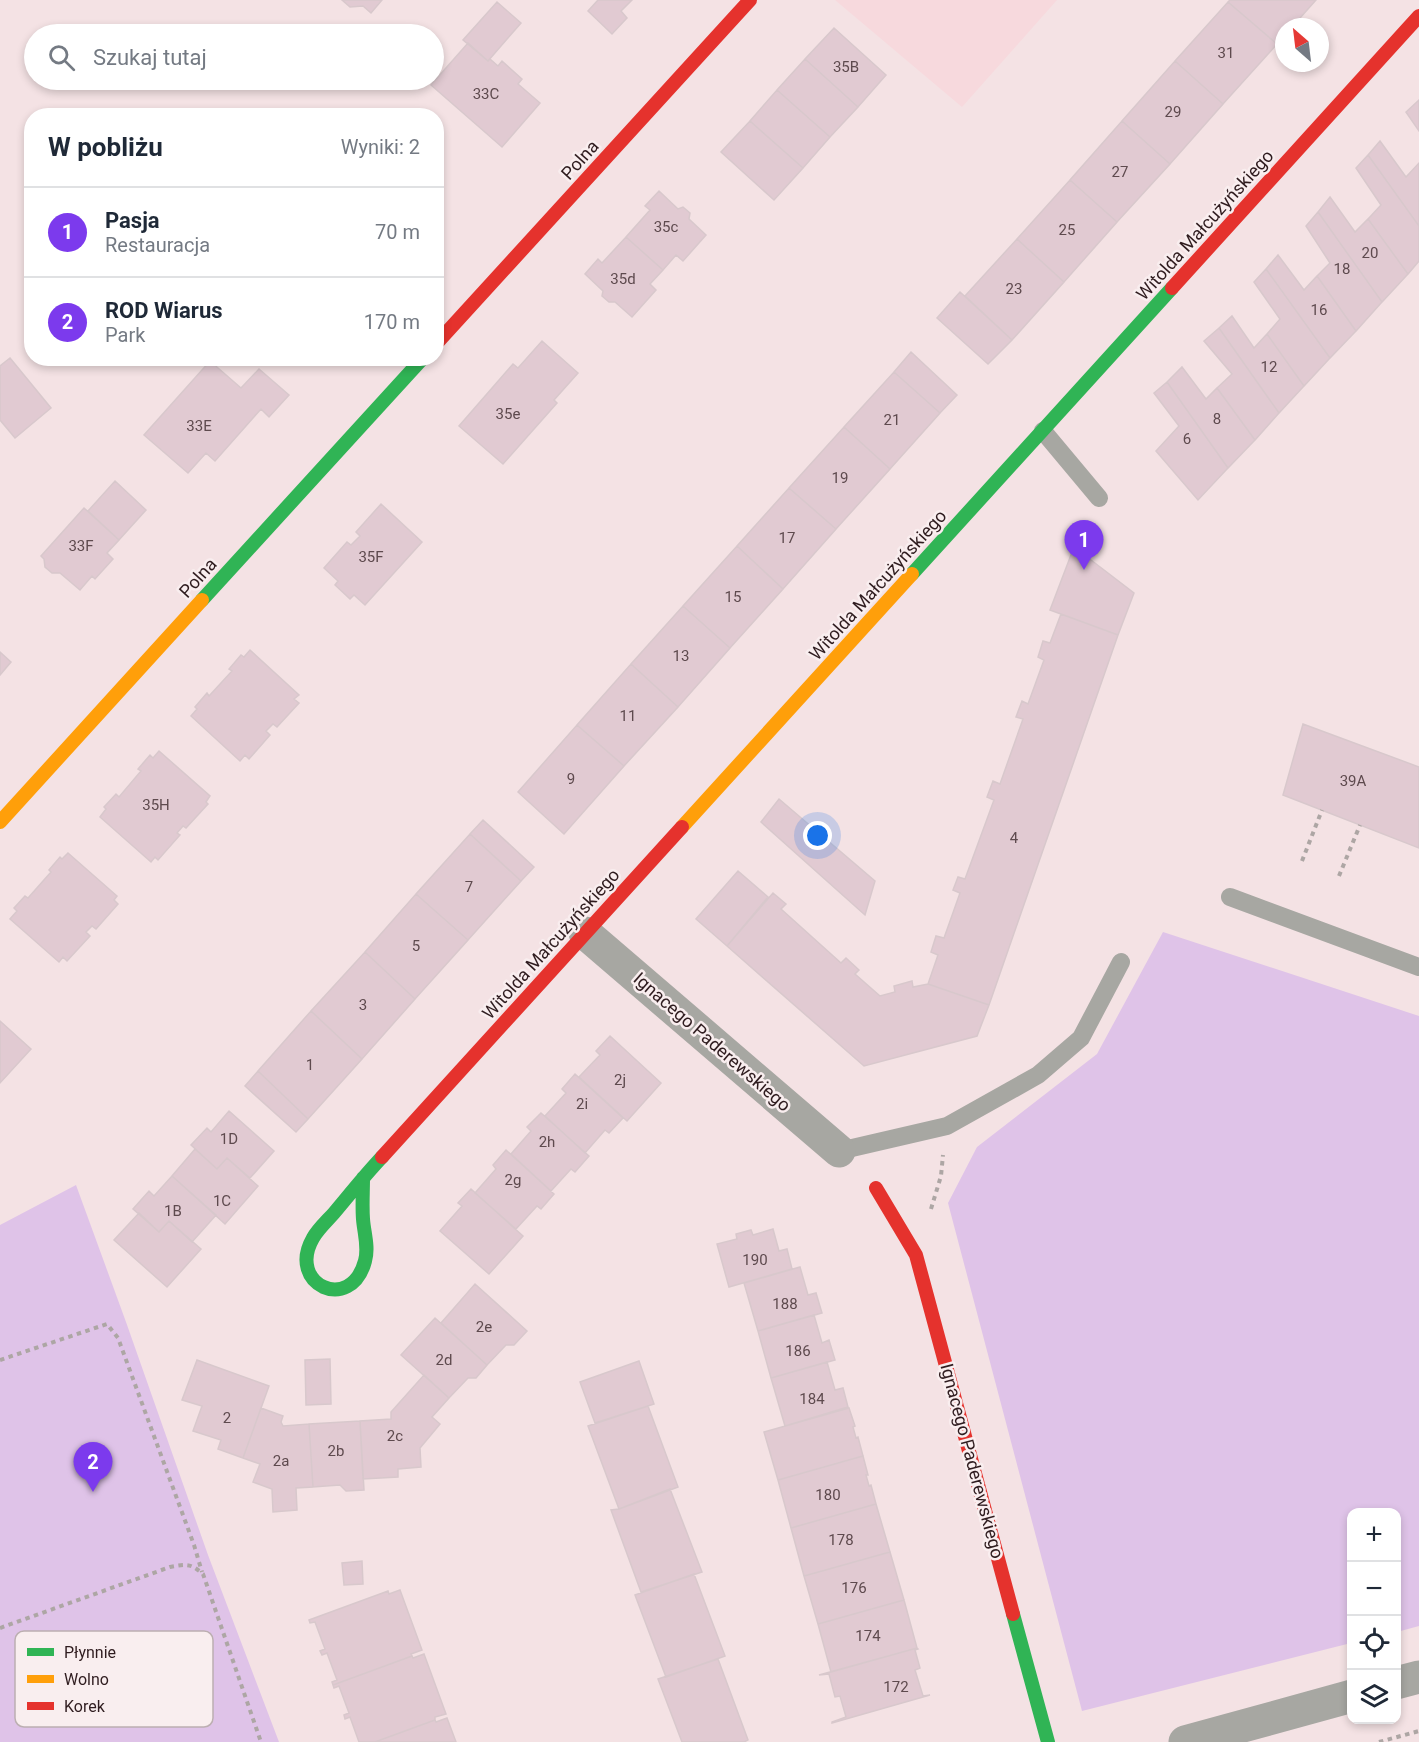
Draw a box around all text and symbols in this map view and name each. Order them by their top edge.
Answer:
north arrow [1275,18,1329,72]
search box [24,24,444,90]
icon: search [45,41,78,74]
house number: 31 [1218,44,1234,62]
text: Szukaj tutaj [93,45,207,70]
house number: 35B [833,58,859,76]
house number: 33C [473,85,500,103]
house number: 29 [1165,103,1181,121]
text: W pobliżu [48,132,163,162]
text: Wyniki: 2 [341,135,420,159]
street label: Polna [557,136,603,184]
street label: Witolda Małcużyńskiego [1132,145,1278,304]
house number: 27 [1112,163,1128,181]
text: Pasja [105,208,160,233]
house number: 35c [654,218,679,236]
text: 1 [62,220,73,244]
text: 70 m [375,220,420,244]
house number: 25 [1059,221,1075,239]
text: Restauracja [105,233,210,257]
house number: 20 [1362,244,1378,262]
house number: 18 [1334,260,1350,278]
house number: 35d [610,270,636,288]
house number: 23 [1006,280,1022,298]
text: ROD Wiarus [105,298,223,323]
house number: 16 [1311,301,1327,319]
text: 2 [62,310,73,334]
text: 170 m [364,310,420,334]
text: Park [105,323,145,347]
house number: 12 [1261,358,1277,376]
house number: 35e [496,405,520,423]
house number: 8 [1213,410,1221,428]
house number: 21 [884,411,900,429]
house number: 33E [186,417,212,435]
house number: 6 [1183,430,1191,448]
house number: 19 [832,469,848,487]
street label: Witolda Małcużyńskiego [805,505,951,664]
pin: 1 [1064,520,1104,570]
house number: 17 [779,529,795,547]
house number: 33F [68,537,94,555]
house number: 35F [358,548,384,566]
street label: Polna [175,554,221,602]
house number: 15 [725,588,741,606]
house number: 13 [673,647,689,665]
house number: 11 [620,707,636,725]
house number: 9 [567,770,575,788]
house number: 39A [1340,772,1367,790]
house number: 35H [142,796,170,814]
your location [803,821,832,850]
house number: 4 [1010,829,1019,847]
street label: Witolda Małcużyńskiego [478,864,624,1023]
house number: 7 [465,878,473,896]
house number: 5 [412,937,420,955]
street label: Ignacego Paderewskiego [630,968,795,1115]
house number: 3 [359,996,367,1014]
house number: 1 [306,1056,314,1074]
house number: 2j [614,1071,626,1089]
house number: 2i [576,1095,588,1113]
house number: 1D [220,1130,238,1148]
house number: 2h [539,1133,555,1151]
house number: 2g [505,1171,521,1189]
house number: 1C [213,1192,231,1210]
house number: 1B [164,1202,182,1220]
house number: 190 [742,1251,768,1269]
house number: 188 [772,1295,798,1313]
house number: 2e [476,1318,492,1336]
house number: 186 [785,1342,811,1360]
house number: 2d [436,1351,452,1369]
street label: Ignacego Paderewskiego [936,1361,1009,1561]
house number: 184 [799,1390,825,1408]
house number: 2 [223,1409,231,1427]
house number: 2c [387,1427,403,1445]
pin: 2 [74,1442,112,1492]
house number: 2b [328,1442,344,1460]
house number: 2a [273,1452,289,1470]
house number: 180 [815,1486,841,1504]
map controls [1347,1508,1401,1724]
button: + [1347,1508,1401,1562]
house number: 178 [828,1531,854,1549]
button: − [1347,1562,1401,1616]
house number: 176 [841,1579,867,1597]
button: locate [1347,1616,1401,1670]
house number: 174 [855,1627,881,1645]
legend [15,1631,213,1727]
text: Płynnie [64,1643,116,1662]
text: Wolno [64,1670,109,1689]
button: layers [1347,1670,1401,1724]
house number: 172 [883,1678,909,1696]
text: Korek [64,1697,106,1716]

